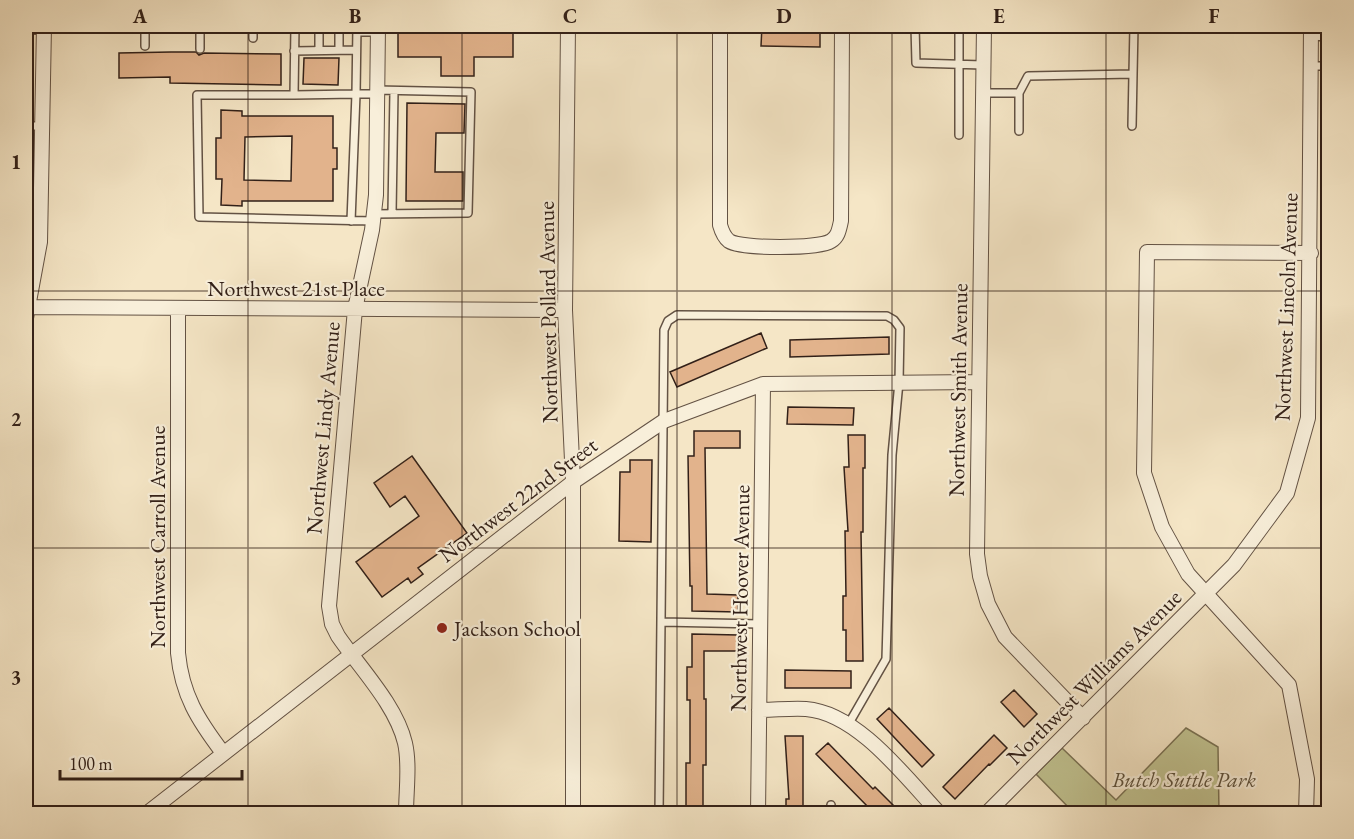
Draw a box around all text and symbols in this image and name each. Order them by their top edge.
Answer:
text: A [132,3,148,29]
text: B [349,3,361,29]
text: C [563,3,577,29]
text: D [776,3,792,29]
text: E [993,3,1005,29]
text: F [1209,3,1220,29]
text: 1 [11,149,21,175]
street label: Northwest Lincoln Avenue [1268,192,1304,422]
street label: Northwest Pollard Avenue [532,200,564,423]
street label: Northwest 21st Place [207,274,385,303]
street label: Northwest Smith Avenue [942,283,974,497]
street label: Northwest Lindy Avenue [299,320,347,535]
text: 2 [11,406,22,432]
street label: Northwest Carroll Avenue [143,425,172,648]
street label: Northwest 22nd Street [433,431,603,569]
street label: Northwest Hoover Avenue [724,484,756,712]
street label: Northwest Williams Avenue [1000,583,1188,771]
place label: Jackson School [452,614,581,643]
marker: Jackson School [435,621,449,635]
text: 3 [11,664,21,690]
scale bar [60,743,242,781]
text: 100 m [69,752,113,775]
park label: Butch Suttle Park [1111,765,1256,794]

